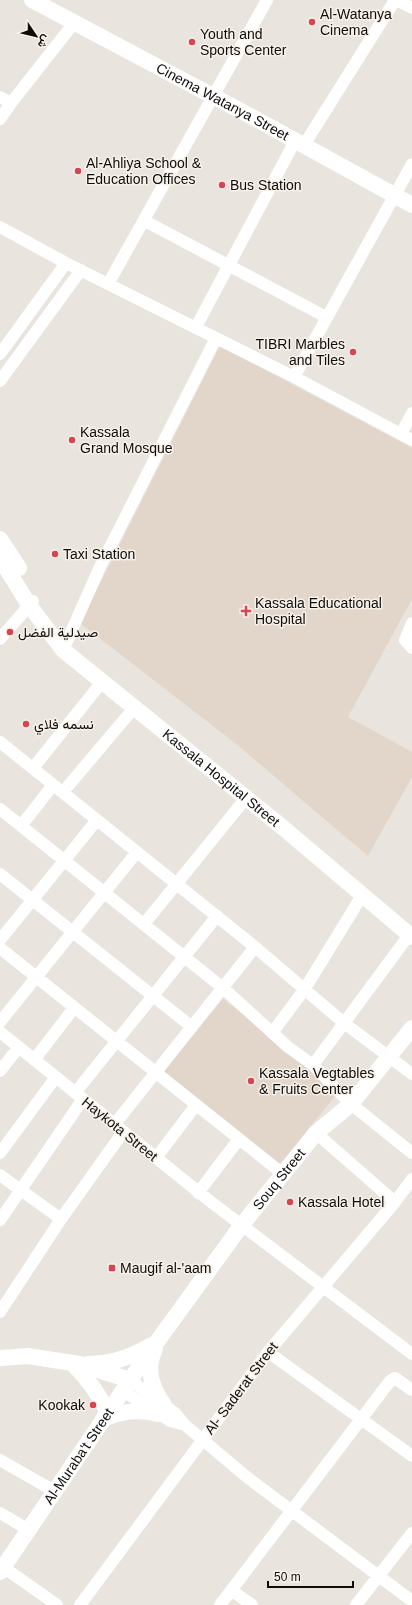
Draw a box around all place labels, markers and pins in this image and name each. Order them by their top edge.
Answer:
place label: Al-Watanya Cinema [320,6,392,38]
marker: Al-Watanya Cinema [307,17,317,27]
place label: Youth and Sports Center [200,26,287,58]
marker: Youth and Sports Center [187,37,197,47]
place label: Al-Ahliya School & Education Offices [86,155,202,187]
marker: Al-Ahliya School & Education Offices [73,166,83,176]
place label: Bus Station [230,177,302,193]
marker: Bus Station [217,180,227,190]
place label: TIBRI Marbles and Tiles [256,336,345,368]
marker: TIBRI Marbles and Tiles [348,347,358,357]
place label: Kassala Grand Mosque [80,424,173,456]
marker: Kassala Grand Mosque [67,435,77,445]
place label: Taxi Station [63,546,135,562]
marker: Taxi Station [50,549,60,559]
place label: Kassala Educational Hospital [255,595,382,627]
marker: Kassala Educational Hospital [240,605,252,617]
place label: صيدلية الفضل [18,624,98,641]
marker: صيدلية الفضل [5,627,15,637]
place label: نسمه فلاي [34,716,94,736]
marker: نسمه فلاي [21,719,31,729]
place label: Kassala Vegtables & Fruits Center [259,1065,374,1097]
marker: Kassala Vegtables & Fruits Center [246,1076,256,1086]
place label: Kassala Hotel [298,1194,384,1210]
marker: Kassala Hotel [285,1197,295,1207]
place label: Maugif al-'aam [120,1260,211,1276]
marker: Maugif al-'aam [107,1263,117,1273]
place label: Kookak [38,1397,86,1413]
marker: Kookak [88,1400,98,1410]

